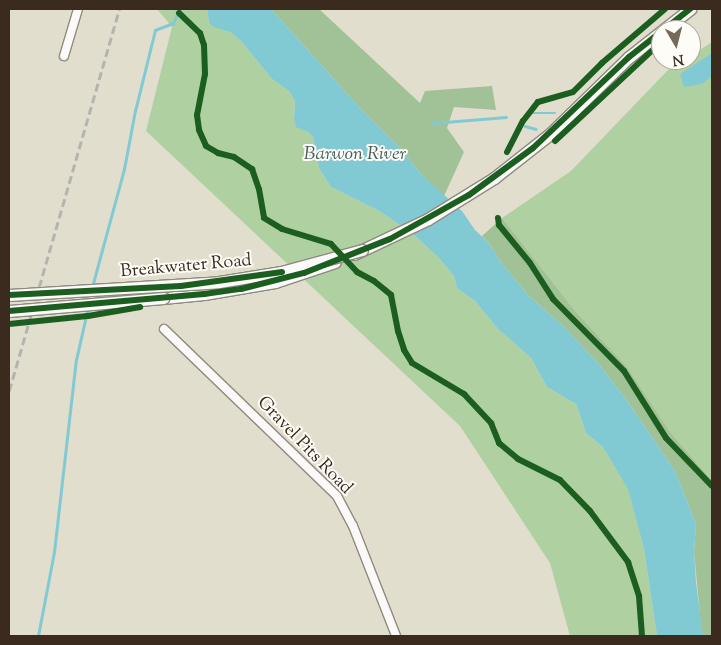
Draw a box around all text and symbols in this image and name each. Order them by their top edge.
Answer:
north arrow [651,20,701,70]
text: N [671,48,685,70]
water label: Barwon River [304,144,406,166]
street label: Breakwater Road [120,251,252,283]
street label: Gravel Pits Road [252,392,356,500]

